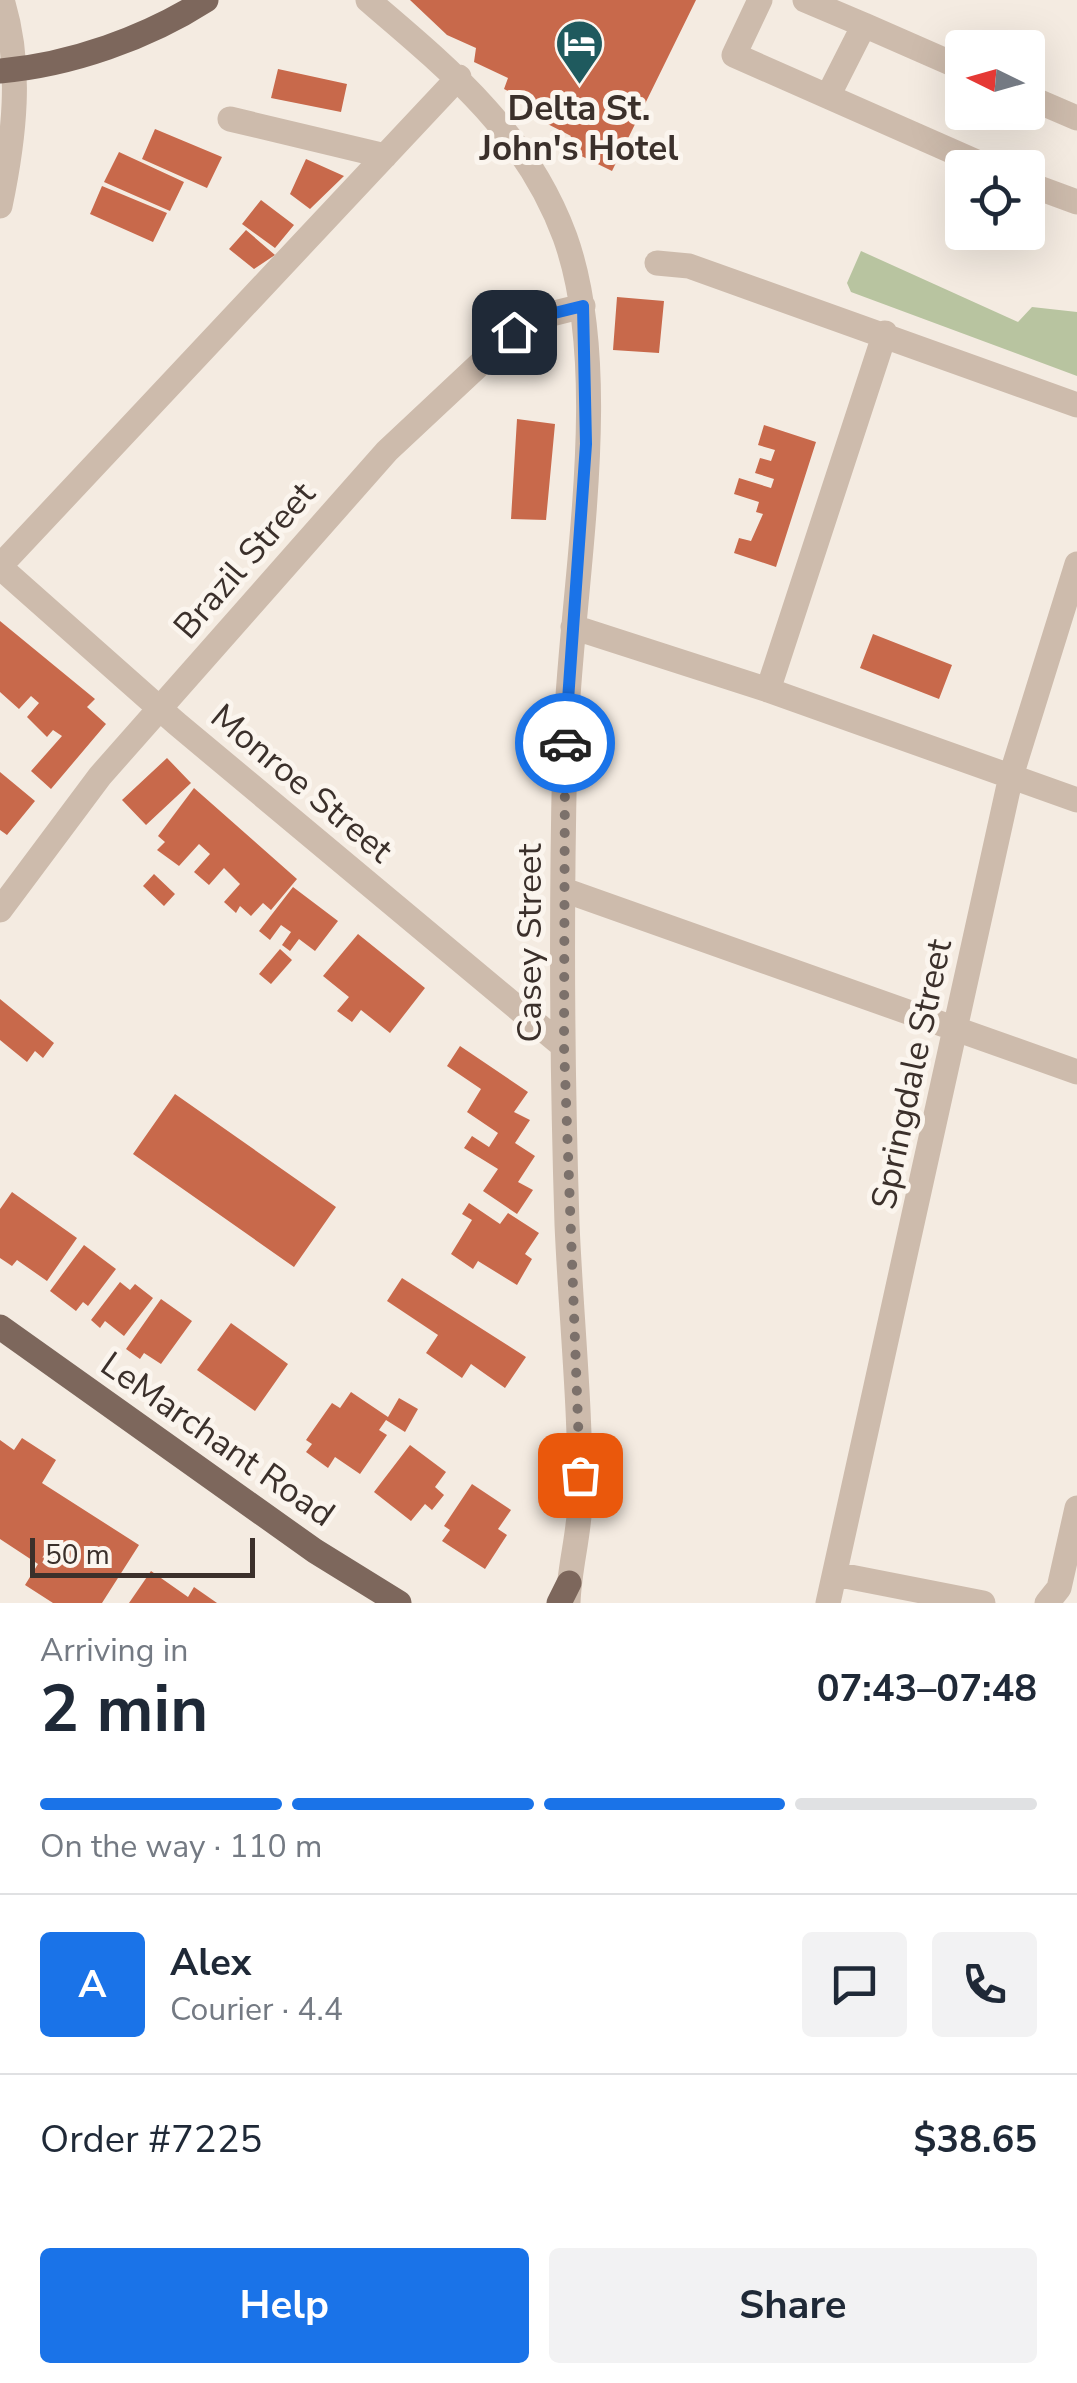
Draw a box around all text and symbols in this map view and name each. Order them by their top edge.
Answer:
hotel icon: Delta St. John's Hotel [553,18,605,86]
north arrow [945,30,1045,130]
map controls [945,30,1045,250]
place label: Delta St. John's Hotel [479,85,678,172]
button: locate [945,150,1045,250]
pin [472,290,557,375]
icon: home [487,305,542,360]
street label: Brazil Street [163,471,326,649]
street label: Monroe Street [201,693,403,874]
courier [515,693,615,793]
icon: car [538,716,593,771]
street label: Casey Street [506,843,553,1043]
street label: Springdale Street [860,934,963,1214]
street label: LeMarchant Road [91,1341,344,1538]
pin [538,1433,623,1518]
icon: bag [553,1448,608,1503]
scale bar [30,1533,255,1578]
text: 50 m [45,1536,110,1574]
text: Arriving in [40,1629,188,1672]
text: 07:43–07:48 [817,1663,1037,1714]
text: 2 min [40,1665,208,1754]
text: On the way · 110 m [40,1825,322,1868]
button: chat [802,1932,907,2037]
button: phone [932,1932,1037,2037]
text: Alex [170,1937,251,1988]
text: A [78,1959,107,2010]
text: Courier · 4.4 [170,1988,343,2031]
text: Order #7225 [40,2114,262,2165]
text: $38.65 [914,2114,1037,2165]
button: Help [40,2248,529,2363]
button: Share [549,2248,1037,2363]

